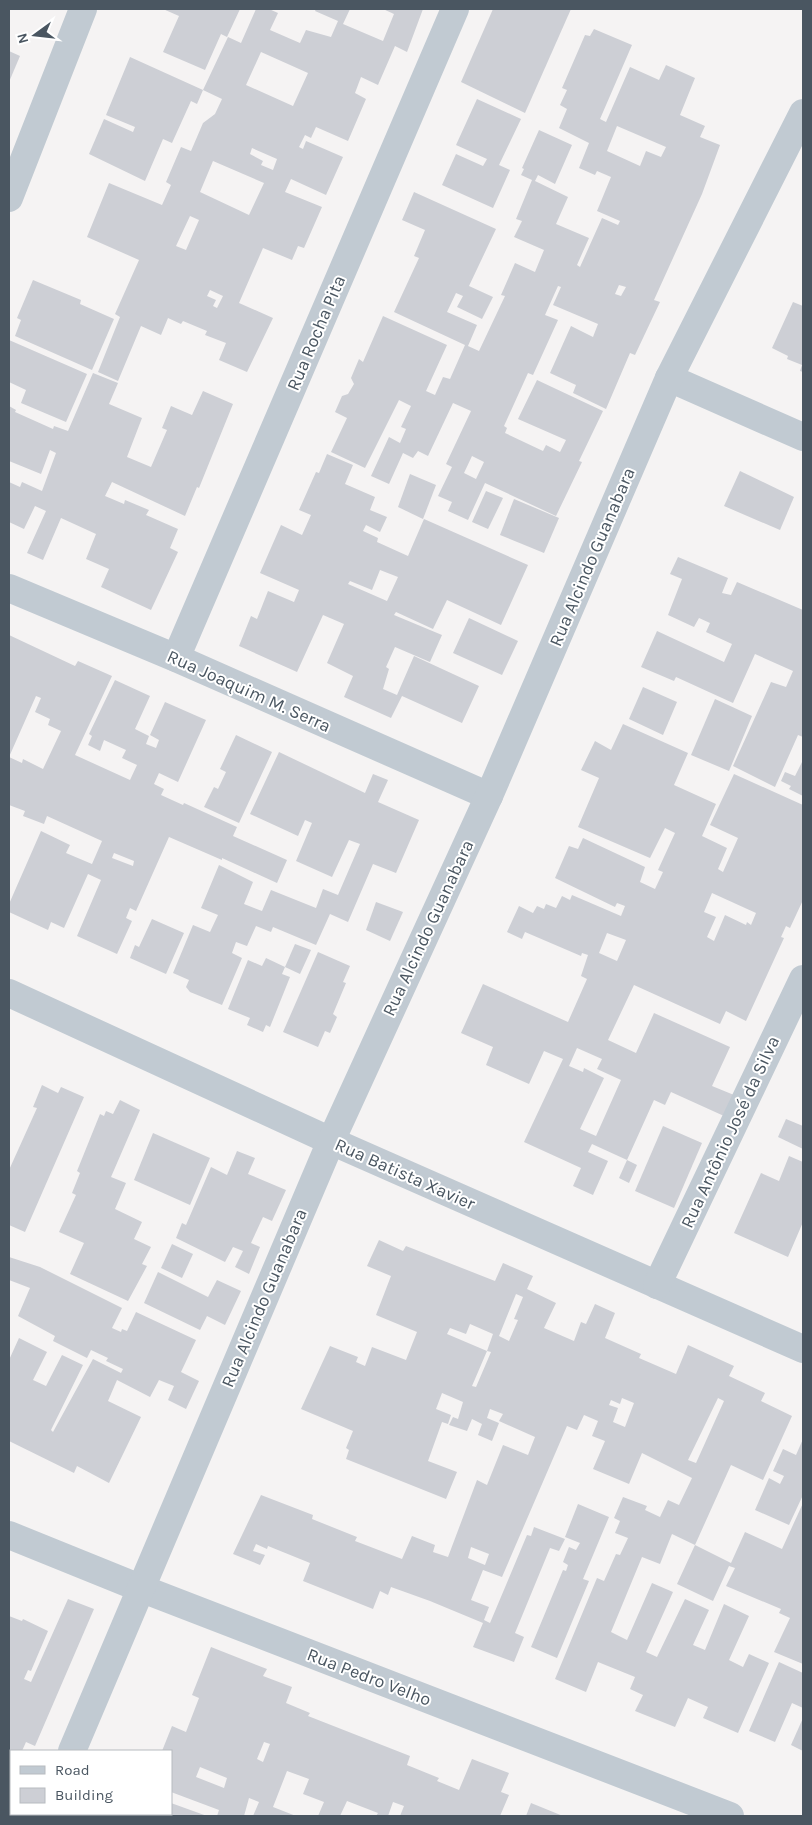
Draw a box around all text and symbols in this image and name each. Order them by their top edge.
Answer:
north arrow [10,10,60,60]
text: N [13,31,32,45]
street label: Rua Rocha Pita [282,272,350,394]
street label: Rua Alcindo Guanabara [544,464,640,650]
street label: Rua Joaquim M. Serra [164,645,334,737]
street label: Rua Alcindo Guanabara [377,836,479,1020]
street label: Rua Antônio José da Silva [676,1032,784,1232]
street label: Rua Batista Xavier [331,1133,479,1215]
street label: Rua Alcindo Guanabara [216,1205,312,1391]
street label: Rua Pedro Velho [304,1643,434,1711]
legend [10,1750,172,1815]
text: Road [55,1761,90,1779]
text: Building [55,1786,113,1804]

